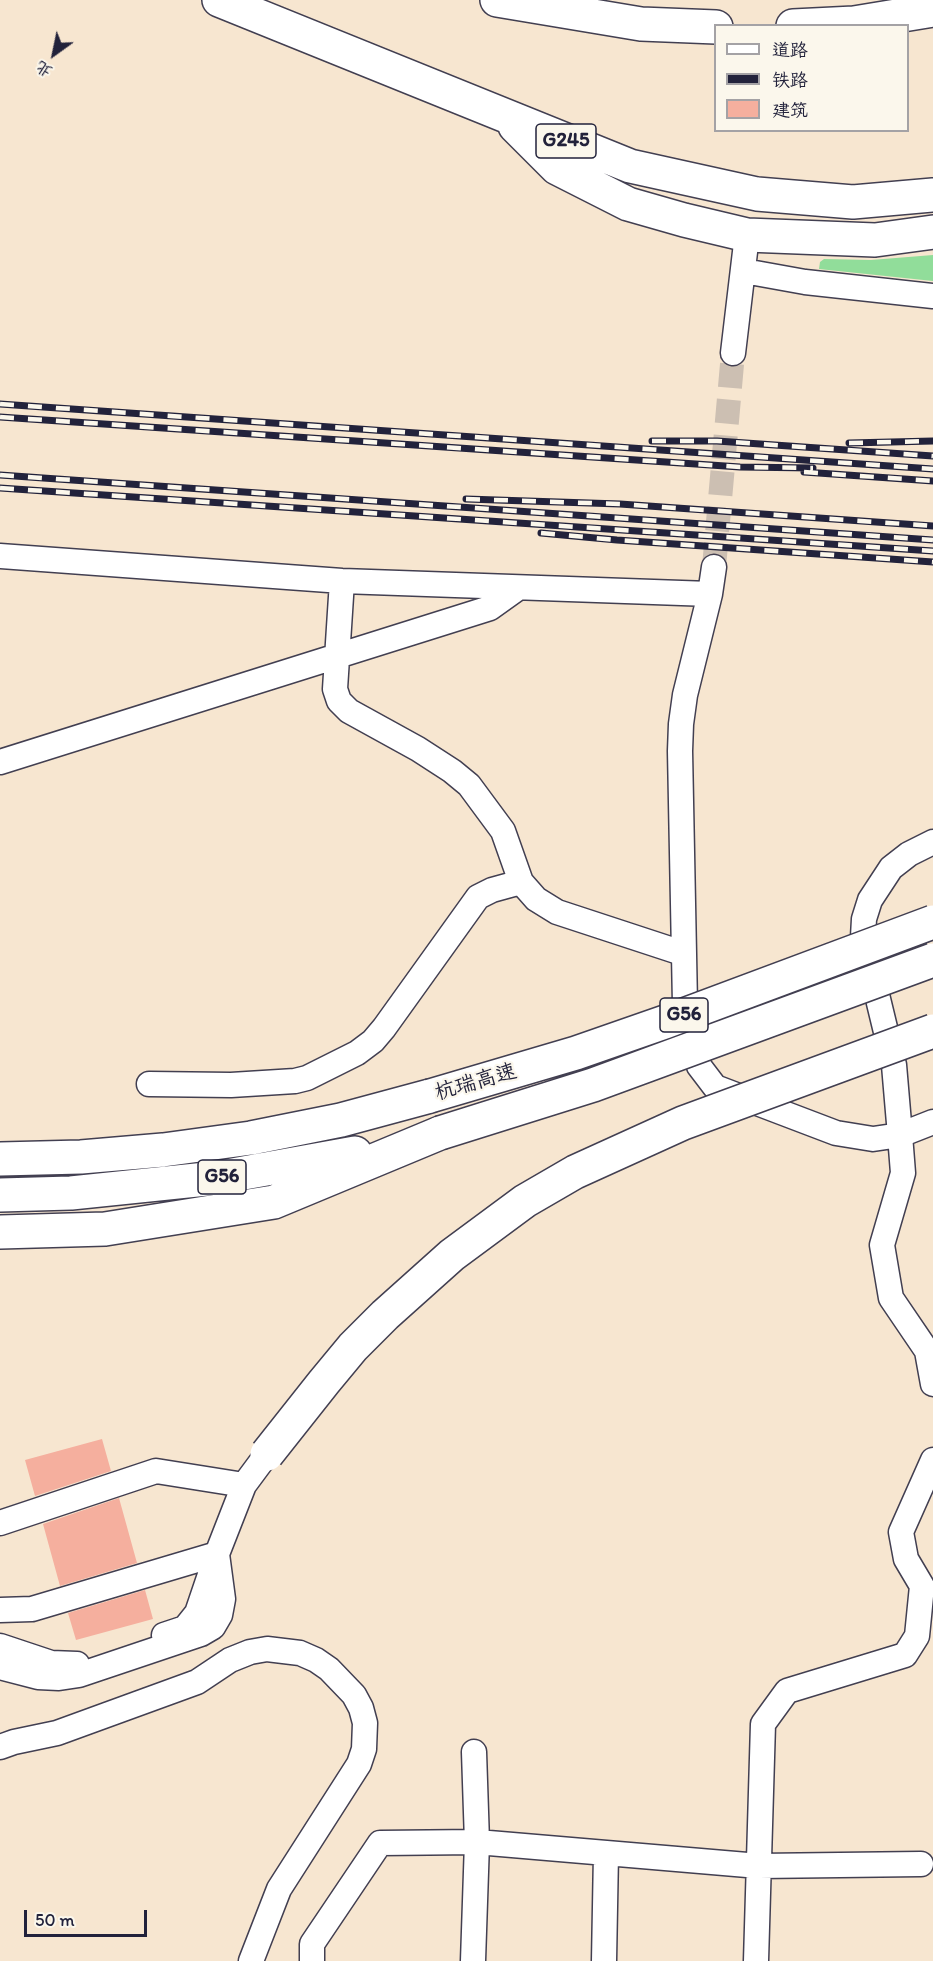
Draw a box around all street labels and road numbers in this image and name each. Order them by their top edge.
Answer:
road number: G245 [536,124,596,158]
road number: G56 [660,998,708,1032]
street label: 杭瑞高速 [432,1059,520,1107]
road number: G56 [198,1160,246,1194]

